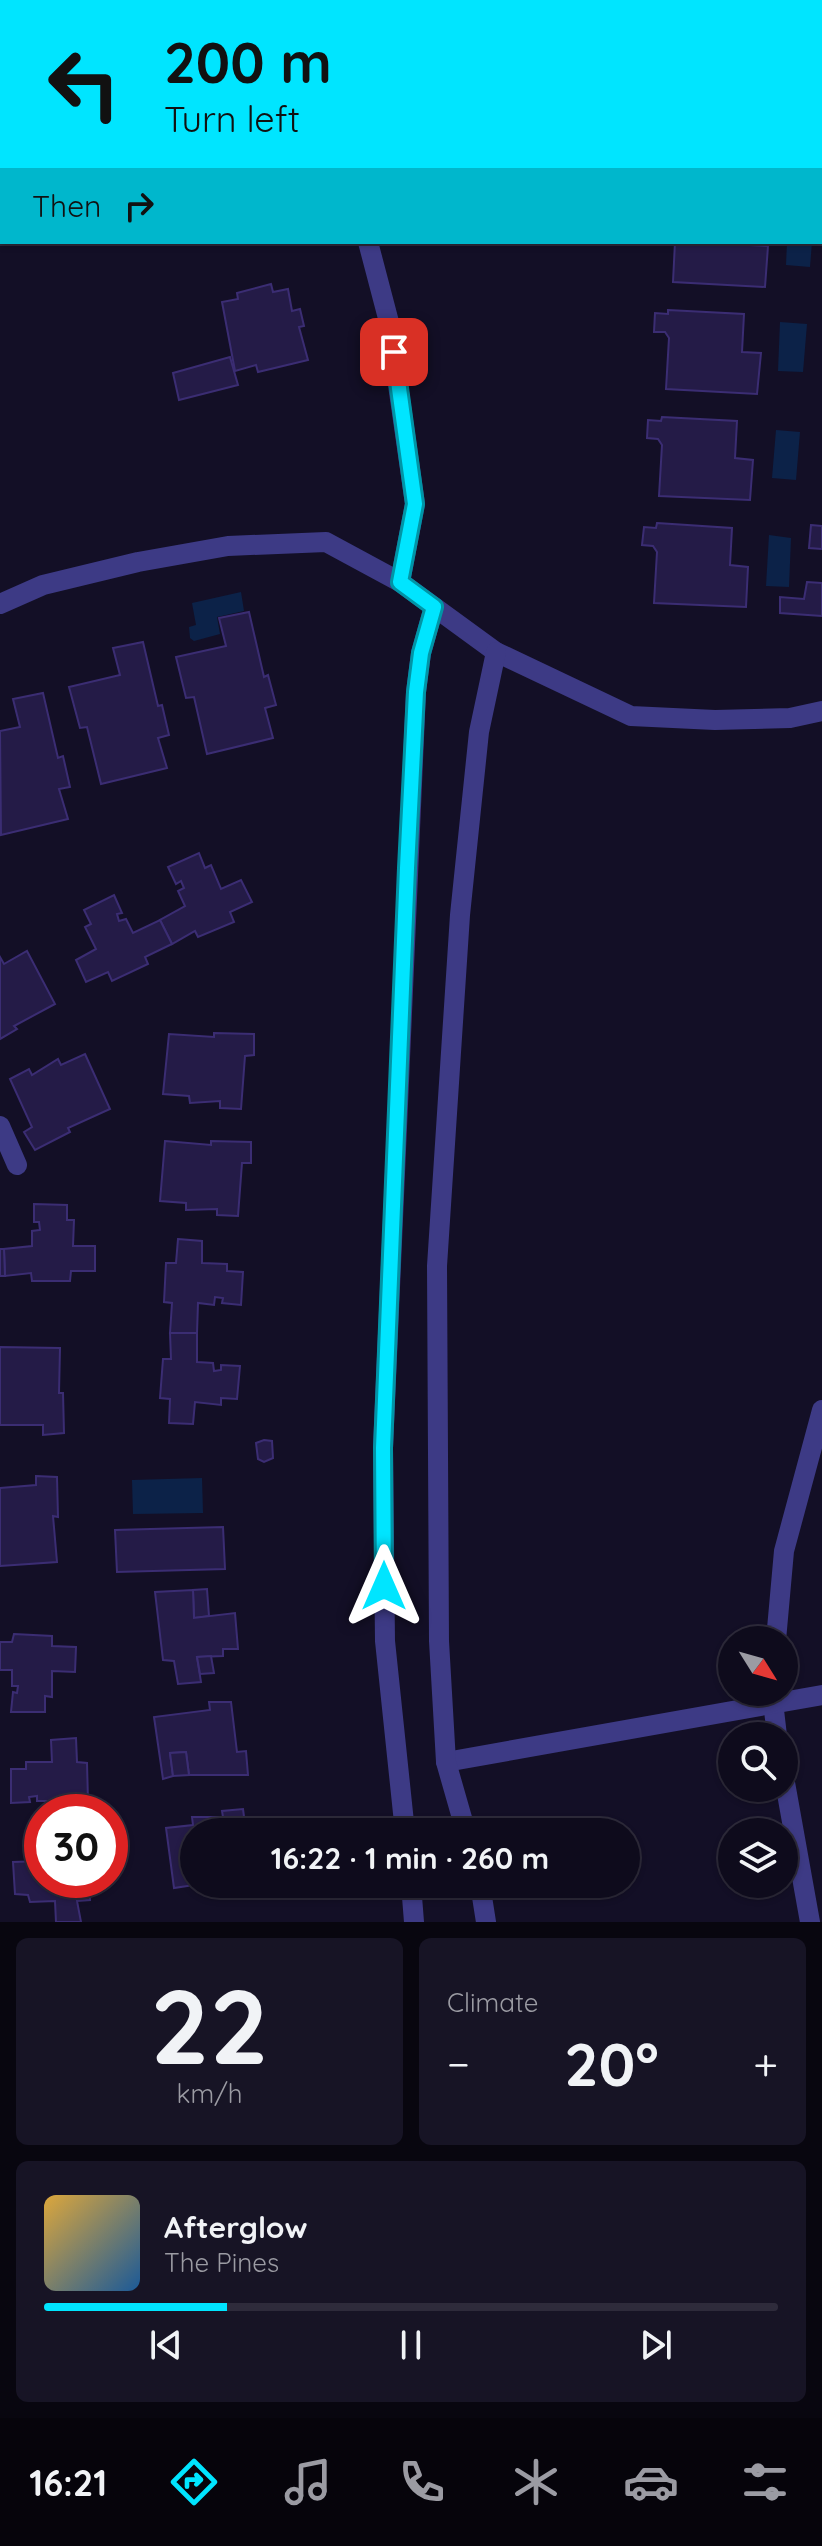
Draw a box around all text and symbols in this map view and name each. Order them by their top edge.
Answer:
text: 200 m [164,27,332,97]
icon: left [32,32,136,136]
text: Turn left [164,96,300,141]
icon: right [117,184,161,228]
text: Then [32,187,101,225]
pin [360,318,428,386]
icon: arrive [372,330,416,374]
position arrow [342,1544,426,1628]
north arrow [718,1626,798,1706]
map controls [718,1626,798,1898]
button: search [718,1722,798,1802]
speed limit sign: 30 [24,1794,128,1898]
button: layers [718,1818,798,1898]
text: 16:22 · 1 min · 260 m [271,1839,549,1877]
text: 22 [150,1960,269,2090]
text: Climate [447,1986,538,2019]
text: 20° [564,2026,659,2101]
text: − [447,2036,470,2091]
text: + [753,2036,778,2091]
text: km/h [177,2077,242,2110]
text: Afterglow [164,2208,307,2246]
text: The Pines [164,2246,279,2279]
icon: previous [144,2323,188,2367]
icon: pause [389,2323,433,2367]
icon: next [634,2323,678,2367]
icon: directions [166,2454,222,2510]
icon: music [280,2454,336,2510]
icon: phone [394,2454,450,2510]
icon: climate [508,2454,564,2510]
icon: car [623,2454,679,2510]
icon: filters [737,2454,793,2510]
text: 16:21 [29,2460,107,2505]

